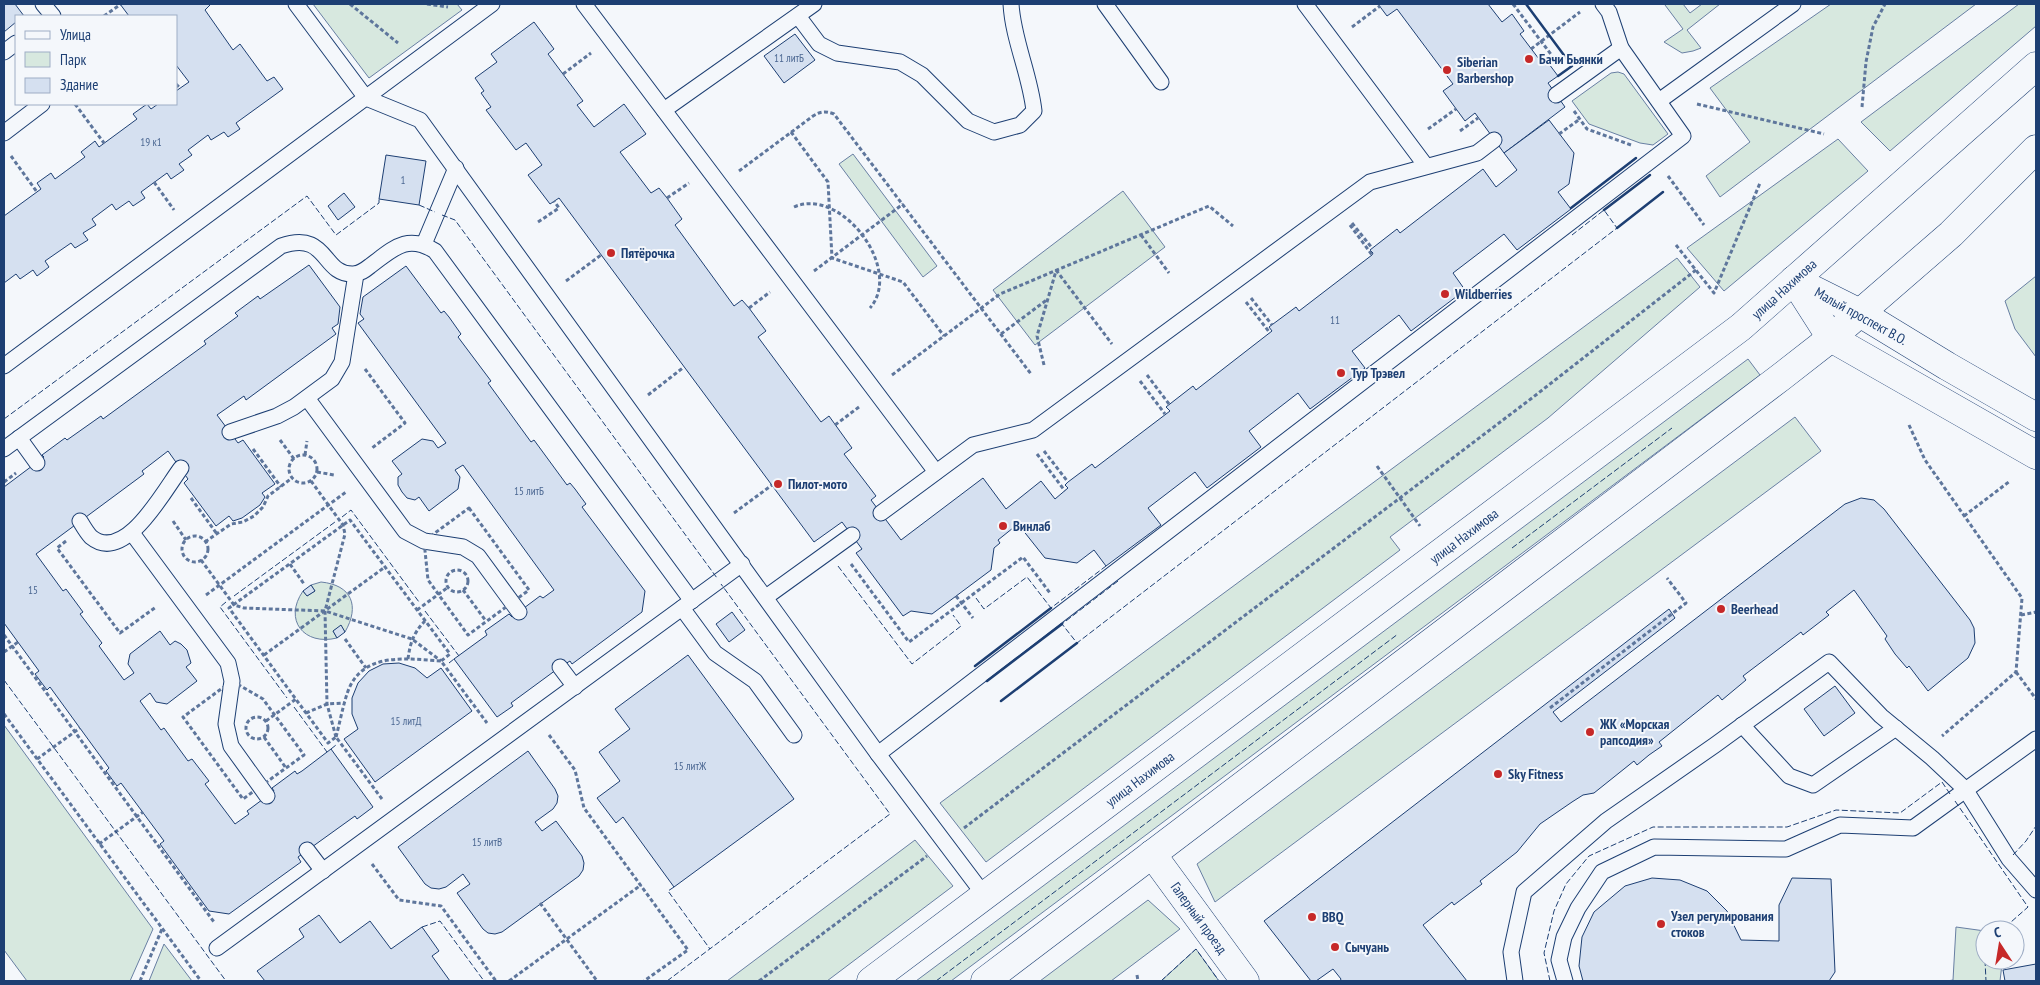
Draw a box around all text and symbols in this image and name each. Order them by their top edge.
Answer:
legend [15,15,178,105]
text: Улица [60,25,91,44]
text: Парк [60,50,86,69]
place label: Бачи Бьянки [1539,50,1603,68]
house number: 11 литБ [774,51,804,65]
place label: Siberian Barbershop [1457,53,1514,87]
marker: Бачи Бьянки [1523,53,1535,65]
marker: Siberian Barbershop [1441,64,1453,76]
text: Здание [60,75,98,94]
house number: 19 к1 [140,135,162,149]
house number: 1 [401,173,406,187]
place label: Пятёрочка [621,244,675,262]
marker: Пятёрочка [605,247,617,259]
street label: улица Нахимова [1748,255,1820,323]
street label: Малый проспект В.О. [1811,283,1911,349]
place label: Wildberries [1454,285,1512,303]
marker: Wildberries [1439,288,1451,300]
house number: 11 [1330,313,1340,327]
place label: Тур Трэвел [1351,364,1405,382]
marker: Тур Трэвел [1335,367,1347,379]
place label: Пилот-мото [788,475,848,493]
marker: Пилот-мото [772,478,784,490]
house number: 15 литБ [514,484,544,498]
street label: улица Нахимова [1426,504,1502,568]
place label: Винлаб [1013,517,1050,535]
marker: Винлаб [997,520,1009,532]
house number: 15 [28,583,38,597]
place label: Beerhead [1731,600,1778,618]
marker: Beerhead [1715,603,1727,615]
house number: 15 литД [390,714,422,728]
place label: ЖК «Морская рапсодия» [1599,715,1670,749]
marker: ЖК «Морская рапсодия» [1584,726,1596,738]
street label: улица Нахимова [1102,747,1178,811]
house number: 15 литЖ [674,759,707,773]
place label: Sky Fitness [1508,765,1563,783]
marker: Sky Fitness [1492,768,1504,780]
house number: 15 литВ [472,835,502,849]
street label: Галерный проезд [1167,878,1231,958]
place label: Узел регулирования стоков [1670,907,1774,941]
place label: BBQ [1322,908,1345,926]
marker: BBQ [1306,911,1318,923]
marker: Узел регулирования стоков [1655,918,1667,930]
north arrow [1975,920,2025,970]
text: С [1992,923,2003,942]
place label: Сычуань [1345,938,1389,956]
marker: Сычуань [1329,941,1341,953]

